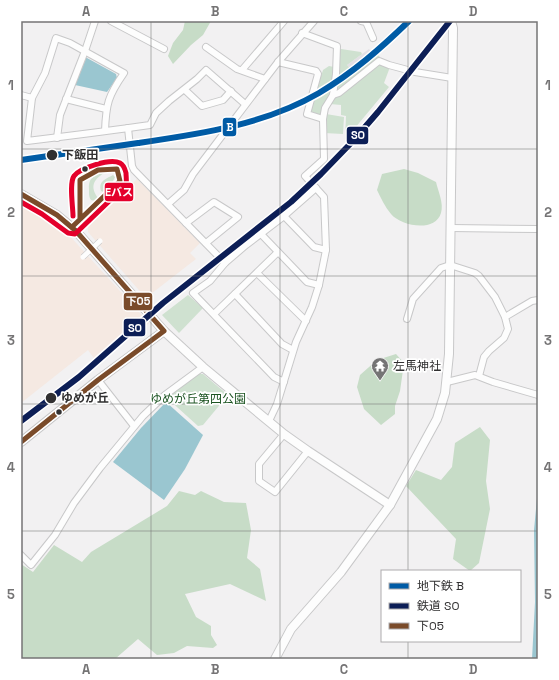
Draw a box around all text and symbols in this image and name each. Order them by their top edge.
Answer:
text: A [82,3,91,20]
text: B [211,3,220,20]
text: C [340,3,348,20]
text: D [469,3,478,20]
text: 1 [8,77,14,94]
text: 1 [545,77,551,94]
line badge: B [222,117,237,137]
text: B [226,120,234,134]
line badge: SO [346,126,369,145]
text: SO [351,128,365,142]
place label: 下飯田 [62,147,98,163]
marker: 下飯田 [45,148,59,162]
unlabelled marker [80,164,90,174]
line badge: Eバス [104,182,134,202]
text: Eバス [105,185,133,199]
text: 2 [7,204,15,221]
text: 2 [544,204,552,221]
line badge: 下05 [123,292,153,311]
text: 下05 [126,294,151,308]
line badge: SO [123,318,146,337]
text: SO [128,321,142,335]
text: 3 [7,332,15,349]
text: 3 [544,332,552,349]
temple icon: 左馬神社 [370,356,390,381]
place label: 左馬神社 [393,358,441,374]
place label: ゆめが丘 [61,390,109,406]
marker: ゆめが丘 [44,391,58,405]
park label: ゆめが丘第四公園 [150,391,246,407]
unlabelled marker [54,407,64,417]
text: 4 [7,459,15,476]
text: 4 [544,459,552,476]
legend [381,570,521,642]
text: 地下鉄 B [417,578,464,594]
text: 5 [7,586,15,603]
text: 5 [544,586,552,603]
text: 鉄道 SO [417,598,459,614]
text: 下05 [417,618,444,634]
text: A [82,661,91,678]
text: B [211,661,220,678]
text: C [340,661,348,678]
text: D [469,661,478,678]

